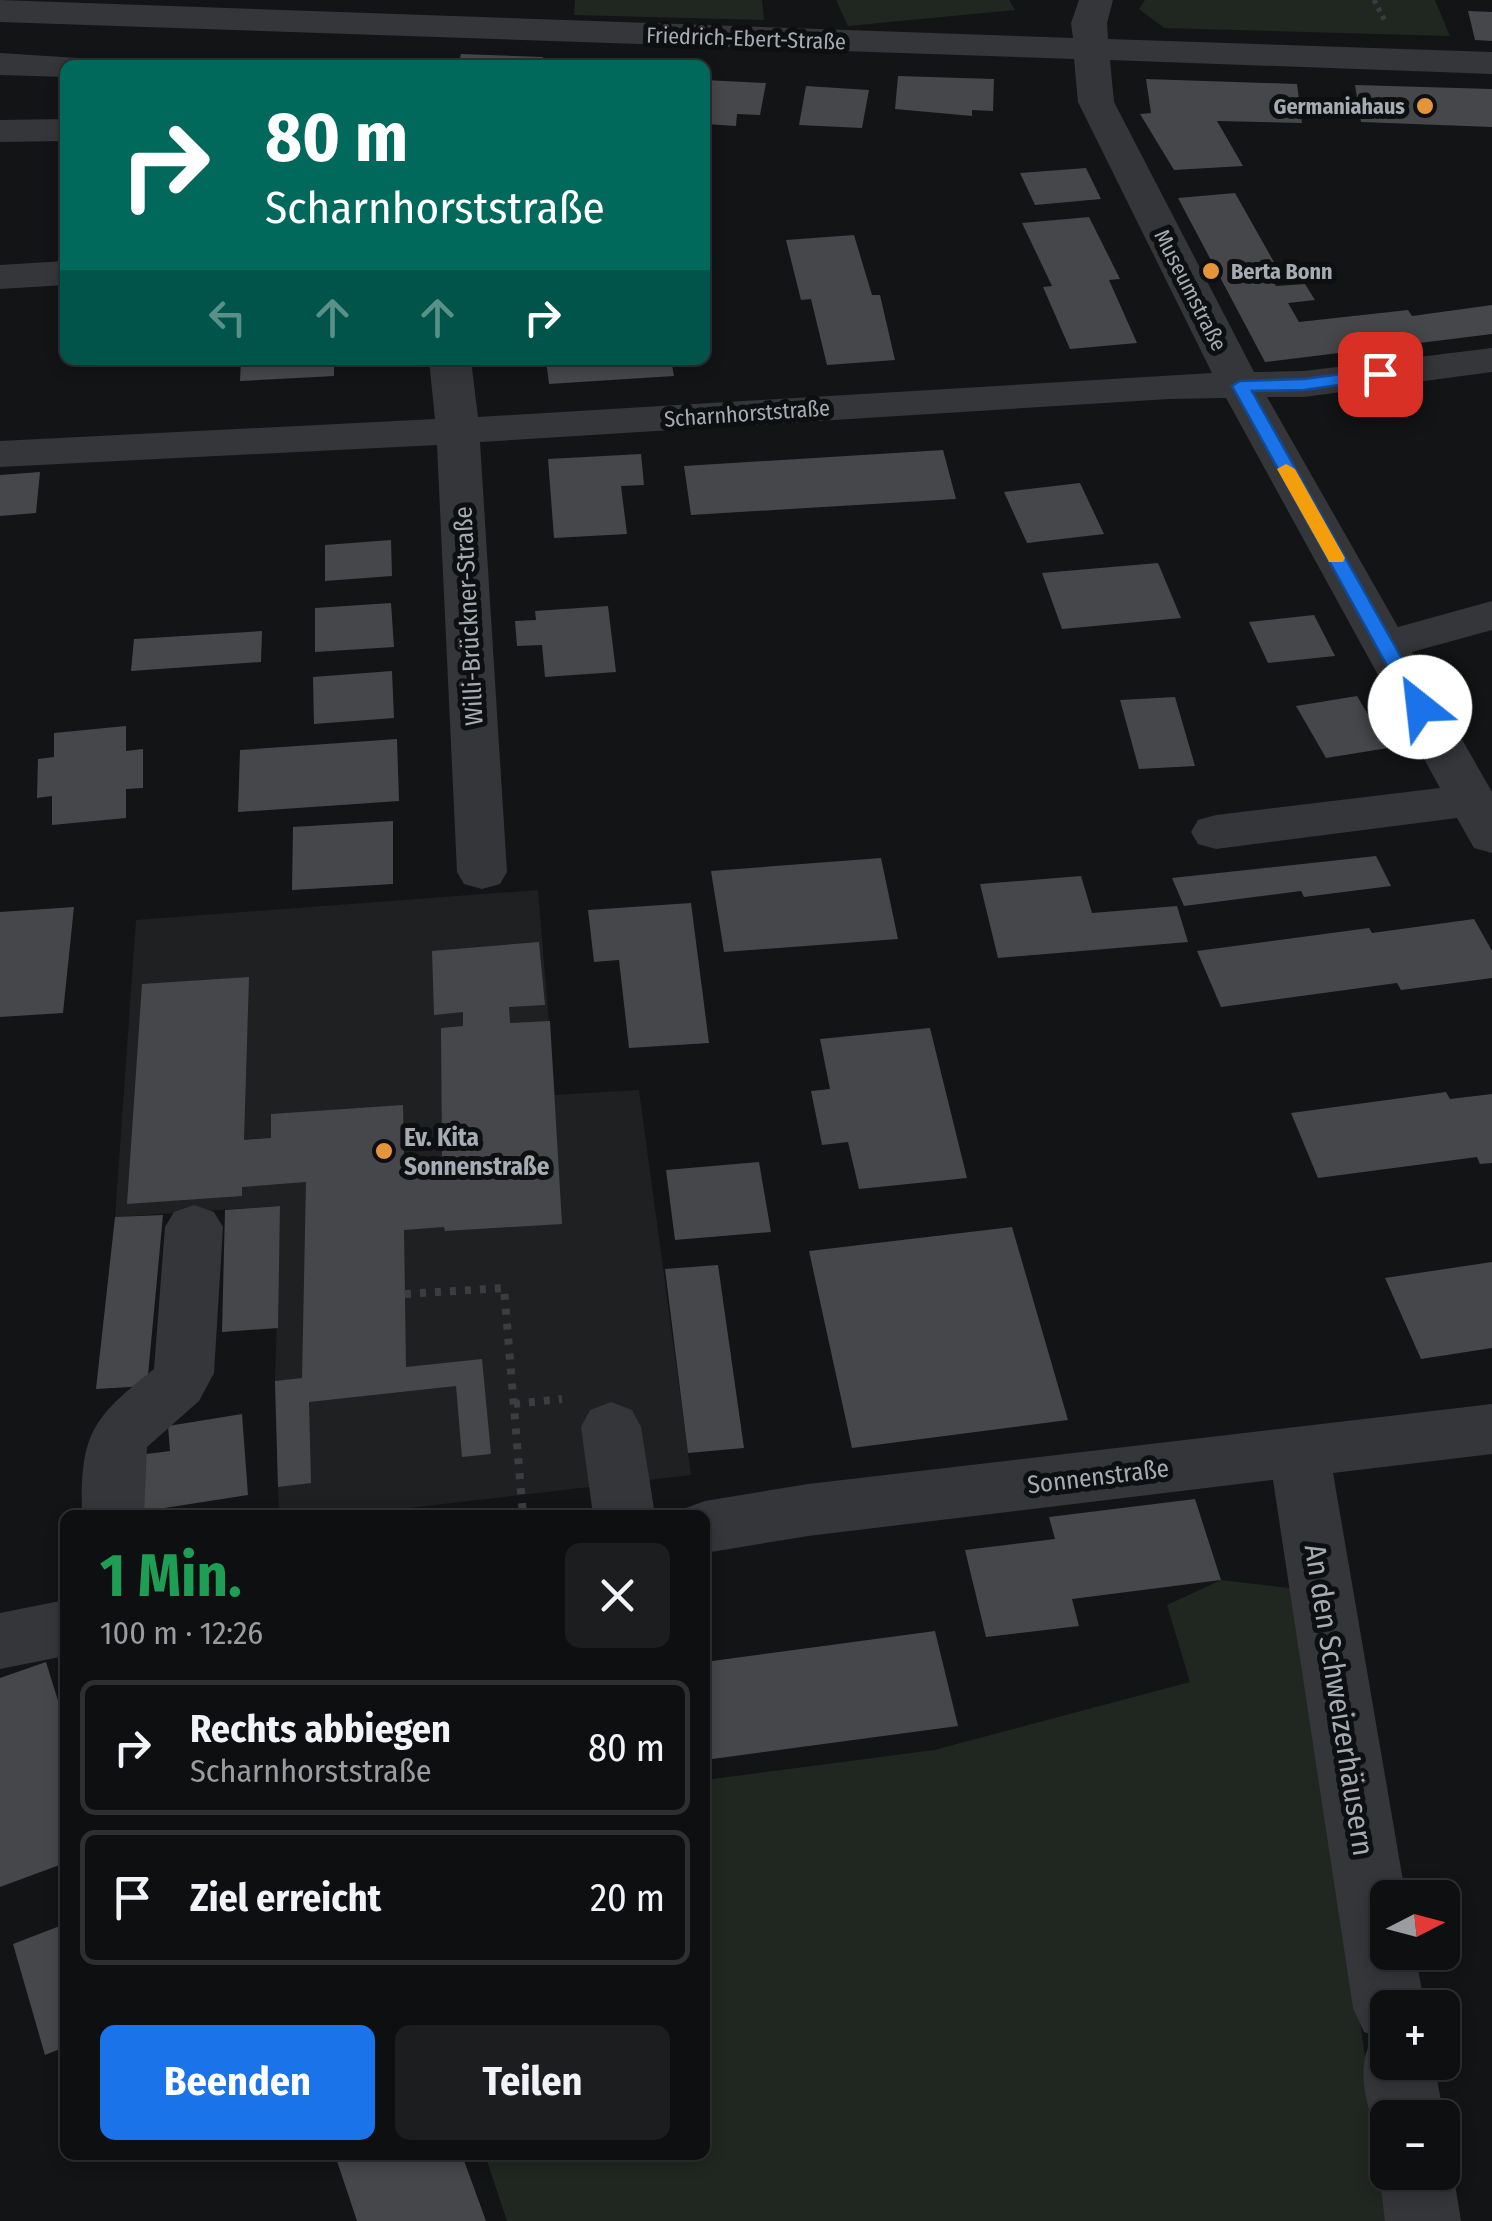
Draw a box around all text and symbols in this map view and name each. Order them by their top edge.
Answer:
street label: Friedrich-Ebert-Straße [646,22,846,55]
place label: Germaniahaus [1273,93,1405,120]
marker: Germaniahaus [1414,95,1436,117]
text: 80 m [265,96,408,180]
icon: right [100,100,230,230]
text: Scharnhorststraße [265,181,605,235]
street label: Museumstraße [1148,225,1233,356]
place label: Berta Bonn [1231,258,1333,285]
marker: Berta Bonn [1200,260,1222,282]
icon: left [200,290,255,345]
icon: ahead [305,290,360,345]
icon: ahead [410,290,465,345]
icon: right [515,290,570,345]
pin [1338,332,1423,417]
icon: arrive [1353,347,1408,402]
street label: Scharnhorststraße [663,394,831,433]
street label: Willi-Brückner-Straße [448,505,490,726]
position arrow [1368,655,1472,759]
place label: Ev. Kita Sonnenstraße [404,1123,550,1182]
marker: Ev. Kita Sonnenstraße [373,1140,395,1162]
street label: Sonnenstraße [1026,1453,1171,1501]
text: 1 Min. [100,1540,242,1612]
street label: An den Schweizerhäusern [1297,1542,1381,1858]
button: close [565,1543,670,1648]
text: 100 m · 12:26 [100,1614,263,1652]
text: Rechts abbiegen [190,1706,451,1752]
icon: right [105,1720,160,1775]
text: 80 m [588,1725,665,1771]
text: Scharnhorststraße [190,1752,432,1790]
icon: arrive [105,1870,160,1925]
text: Ziel erreicht [190,1875,381,1921]
text: 20 m [590,1875,665,1921]
north arrow [1370,1880,1460,1970]
map controls [1370,1880,1460,2190]
button: + [1370,1990,1460,2080]
button: Beenden [100,2025,375,2140]
button: Teilen [395,2025,670,2140]
button: − [1370,2100,1460,2190]

